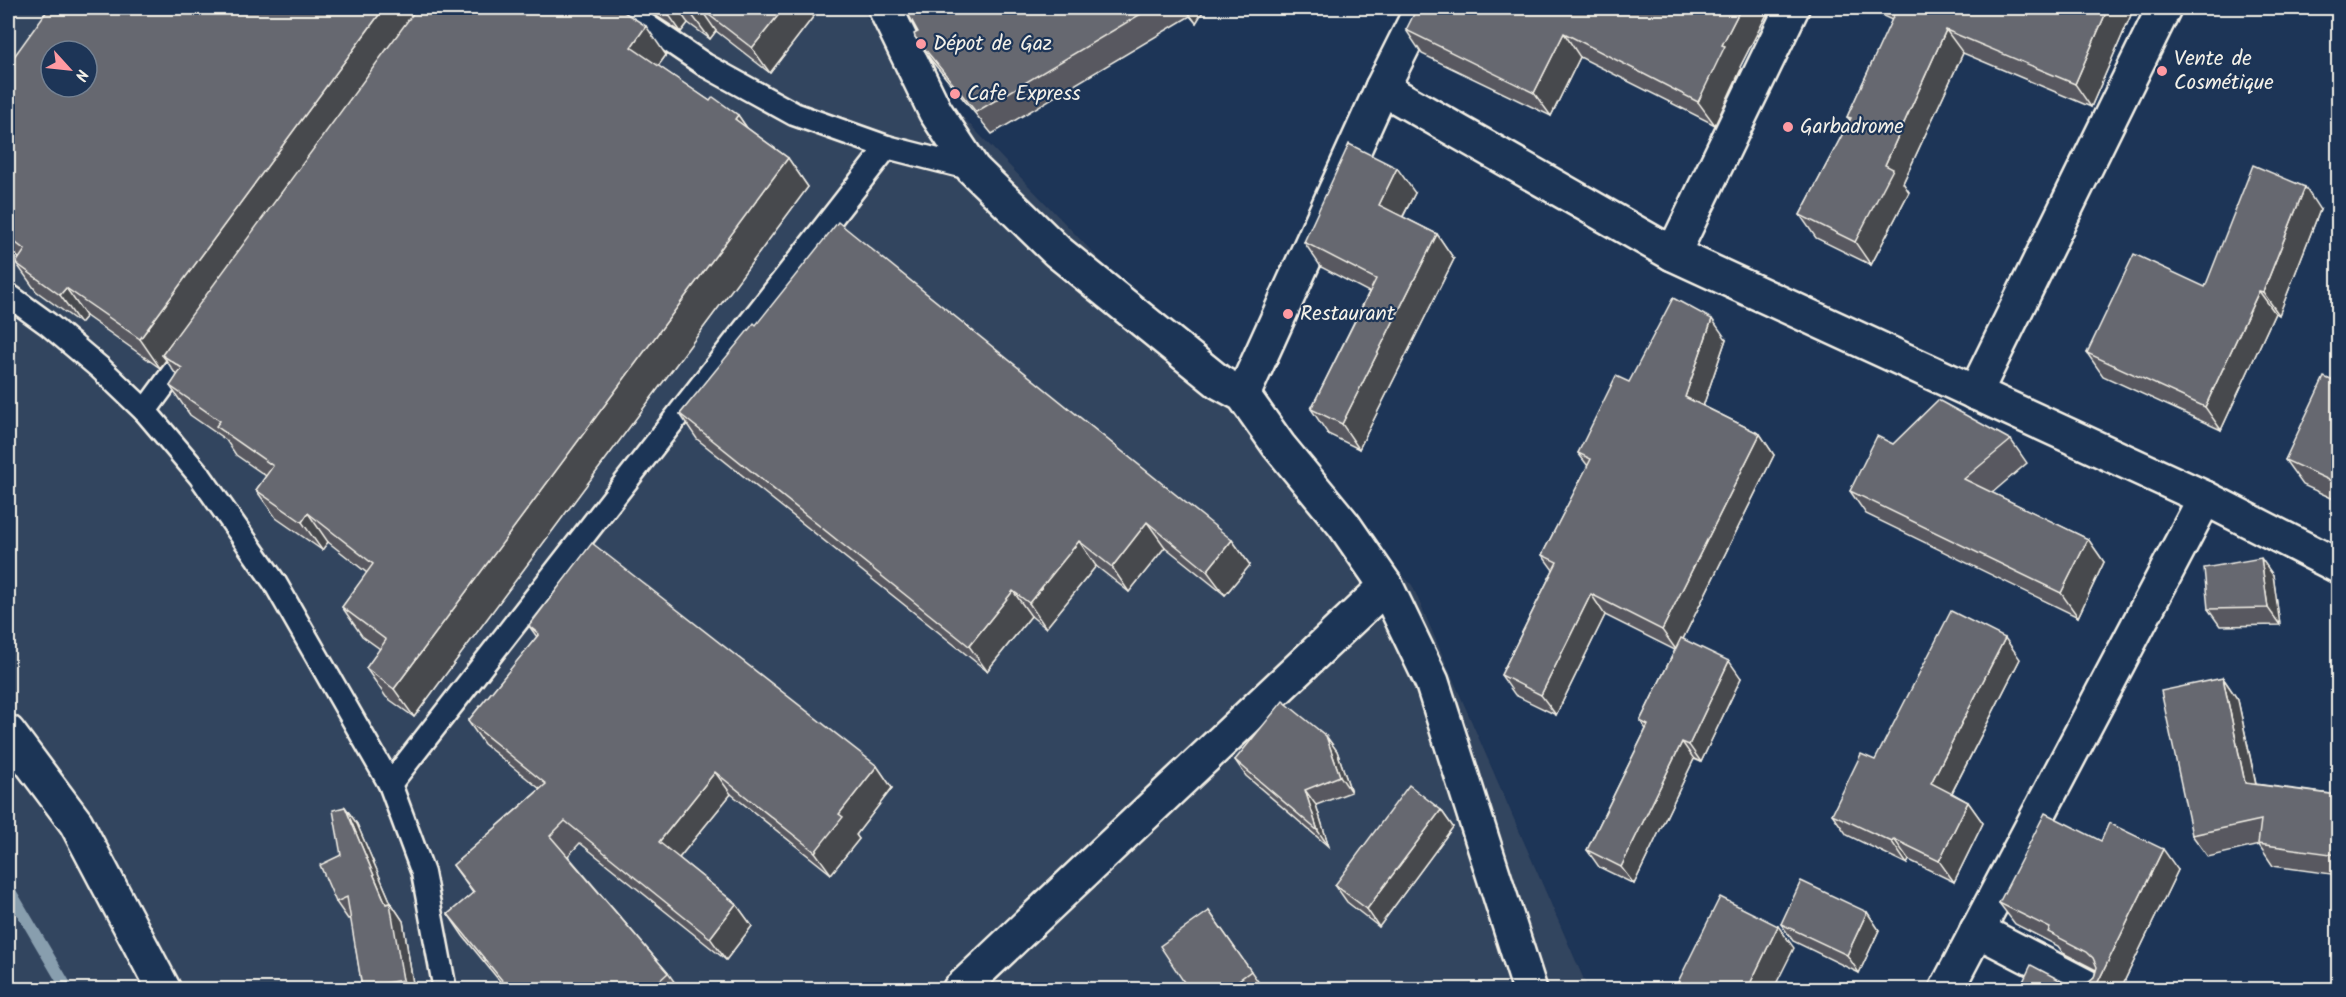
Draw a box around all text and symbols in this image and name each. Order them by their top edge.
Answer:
place label: Dépot de Gaz [933,28,1052,61]
marker: Dépot de Gaz [914,37,928,51]
north arrow [39,39,99,99]
place label: Vente de Cosmétique [2174,43,2274,100]
marker: Vente de Cosmétique [2155,64,2169,78]
text: N [68,65,94,85]
place label: Cafe Express [967,78,1081,111]
marker: Cafe Express [948,87,962,101]
place label: Garbadrome [1800,111,1904,144]
marker: Garbadrome [1781,120,1795,134]
place label: Restaurant [1300,298,1396,331]
marker: Restaurant [1281,307,1295,321]

